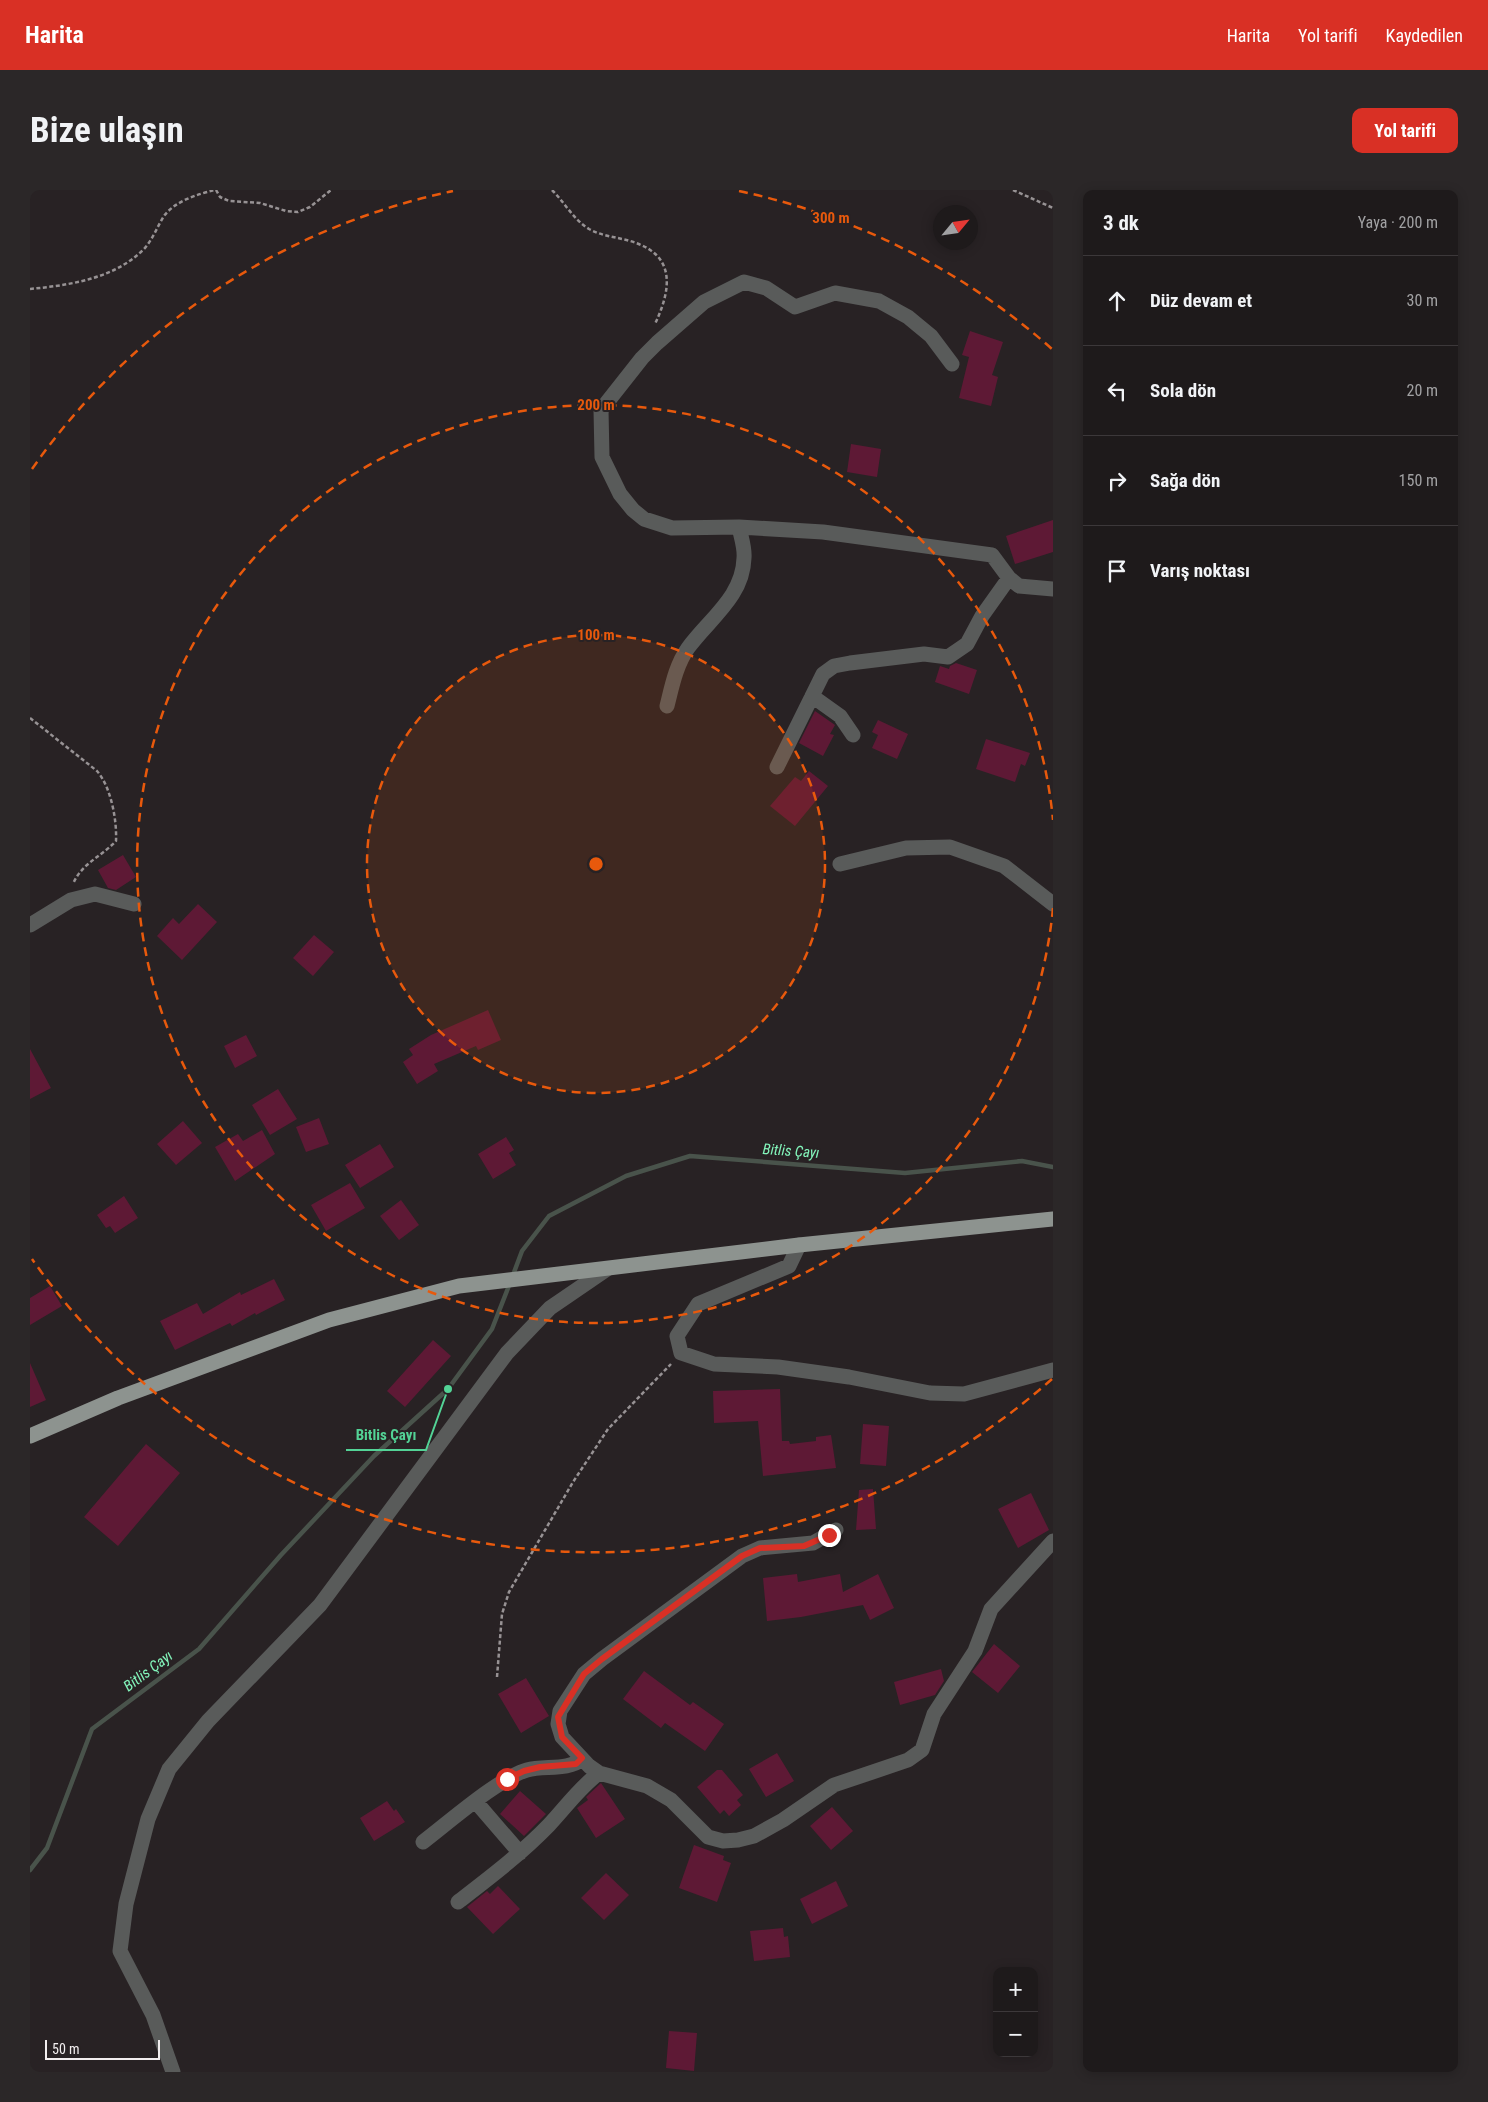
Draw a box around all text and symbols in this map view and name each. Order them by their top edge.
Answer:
text: Harita [25,21,84,49]
text: Harita [1227,25,1270,46]
text: Yol tarifi [1298,25,1358,46]
text: Kaydedilen [1386,25,1463,46]
button: Yol tarifi [1352,108,1458,153]
text: Bize ulaşın [30,110,184,151]
north arrow [933,205,978,250]
text: 300 m [812,209,850,227]
text: 3 dk [1103,211,1139,235]
text: Yaya · 200 m [1358,213,1438,232]
icon: ahead [1103,287,1131,315]
text: Düz devam et [1150,289,1252,312]
text: 30 m [1406,291,1438,310]
icon: left [1103,377,1131,405]
text: Sola dön [1150,379,1216,402]
text: 20 m [1406,381,1438,400]
text: 200 m [577,396,615,414]
icon: right [1103,467,1131,495]
text: Sağa dön [1150,469,1220,492]
text: 150 m [1399,471,1438,490]
icon: arrive [1103,557,1131,585]
text: Varış noktası [1150,559,1250,582]
text: 100 m [577,626,615,644]
centre of rings [587,855,605,873]
water label: Bitlis Çayı [762,1140,820,1162]
callout: Bitlis Çayı [346,1420,426,1450]
text: Bitlis Çayı [356,1426,416,1444]
route end [818,1524,841,1547]
water label: Bitlis Çayı [120,1647,176,1695]
route start [496,1768,519,1791]
map controls [993,1967,1038,2057]
button: + [993,1967,1038,2012]
button: − [993,2012,1038,2057]
scale bar [45,2037,160,2060]
text: 50 m [52,2041,80,2057]

